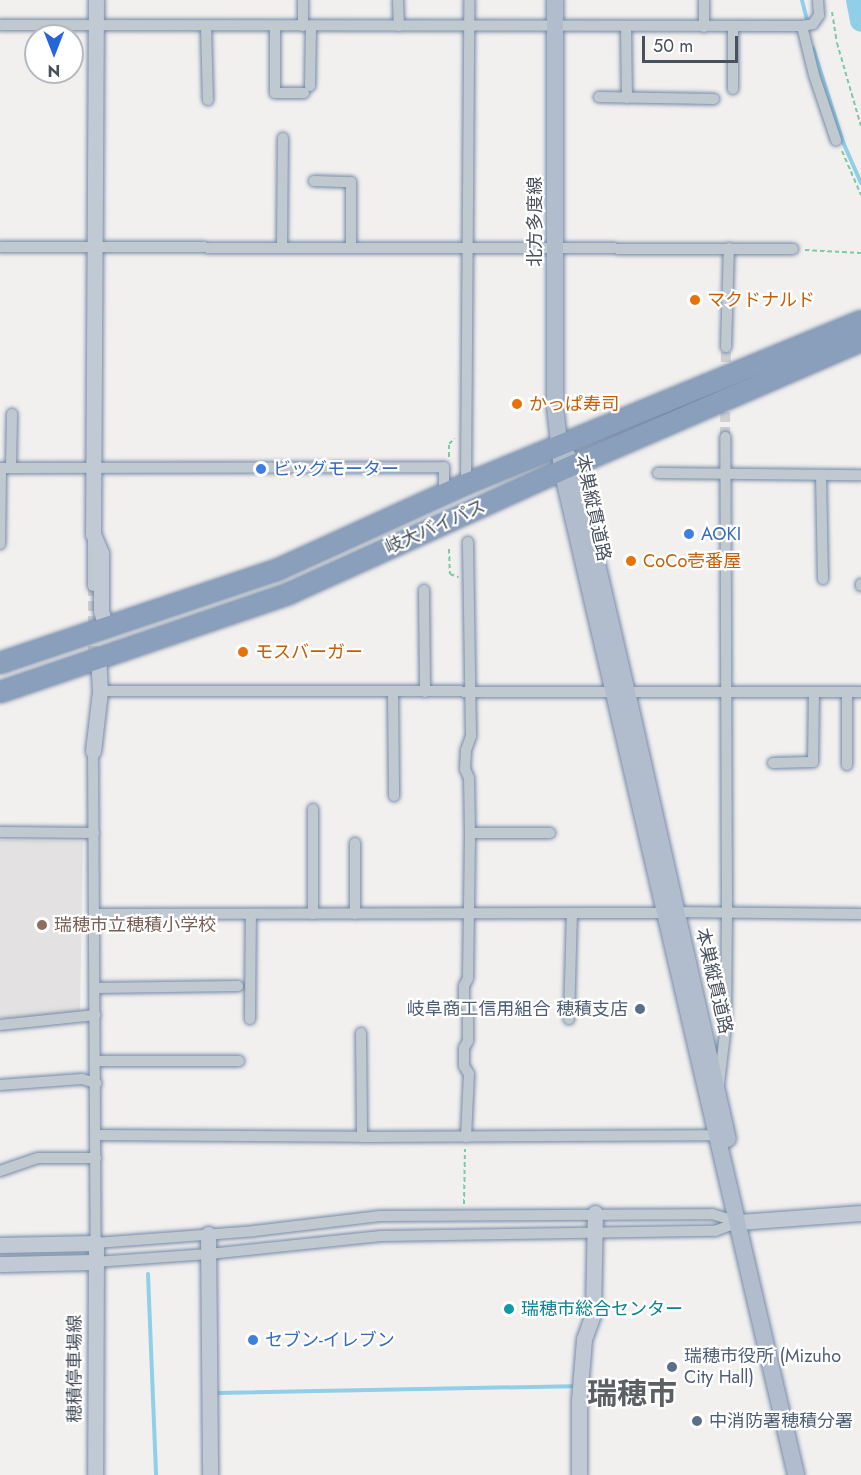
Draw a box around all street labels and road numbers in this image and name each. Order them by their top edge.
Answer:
street label: 北方多度線 [524,177,546,267]
street label: 本巣縦貫道路 [571,453,615,563]
street label: 岐大バイパス [381,495,489,559]
street label: 本巣縦貫道路 [691,926,737,1036]
street label: 穂積停車場線 [64,1315,86,1423]

